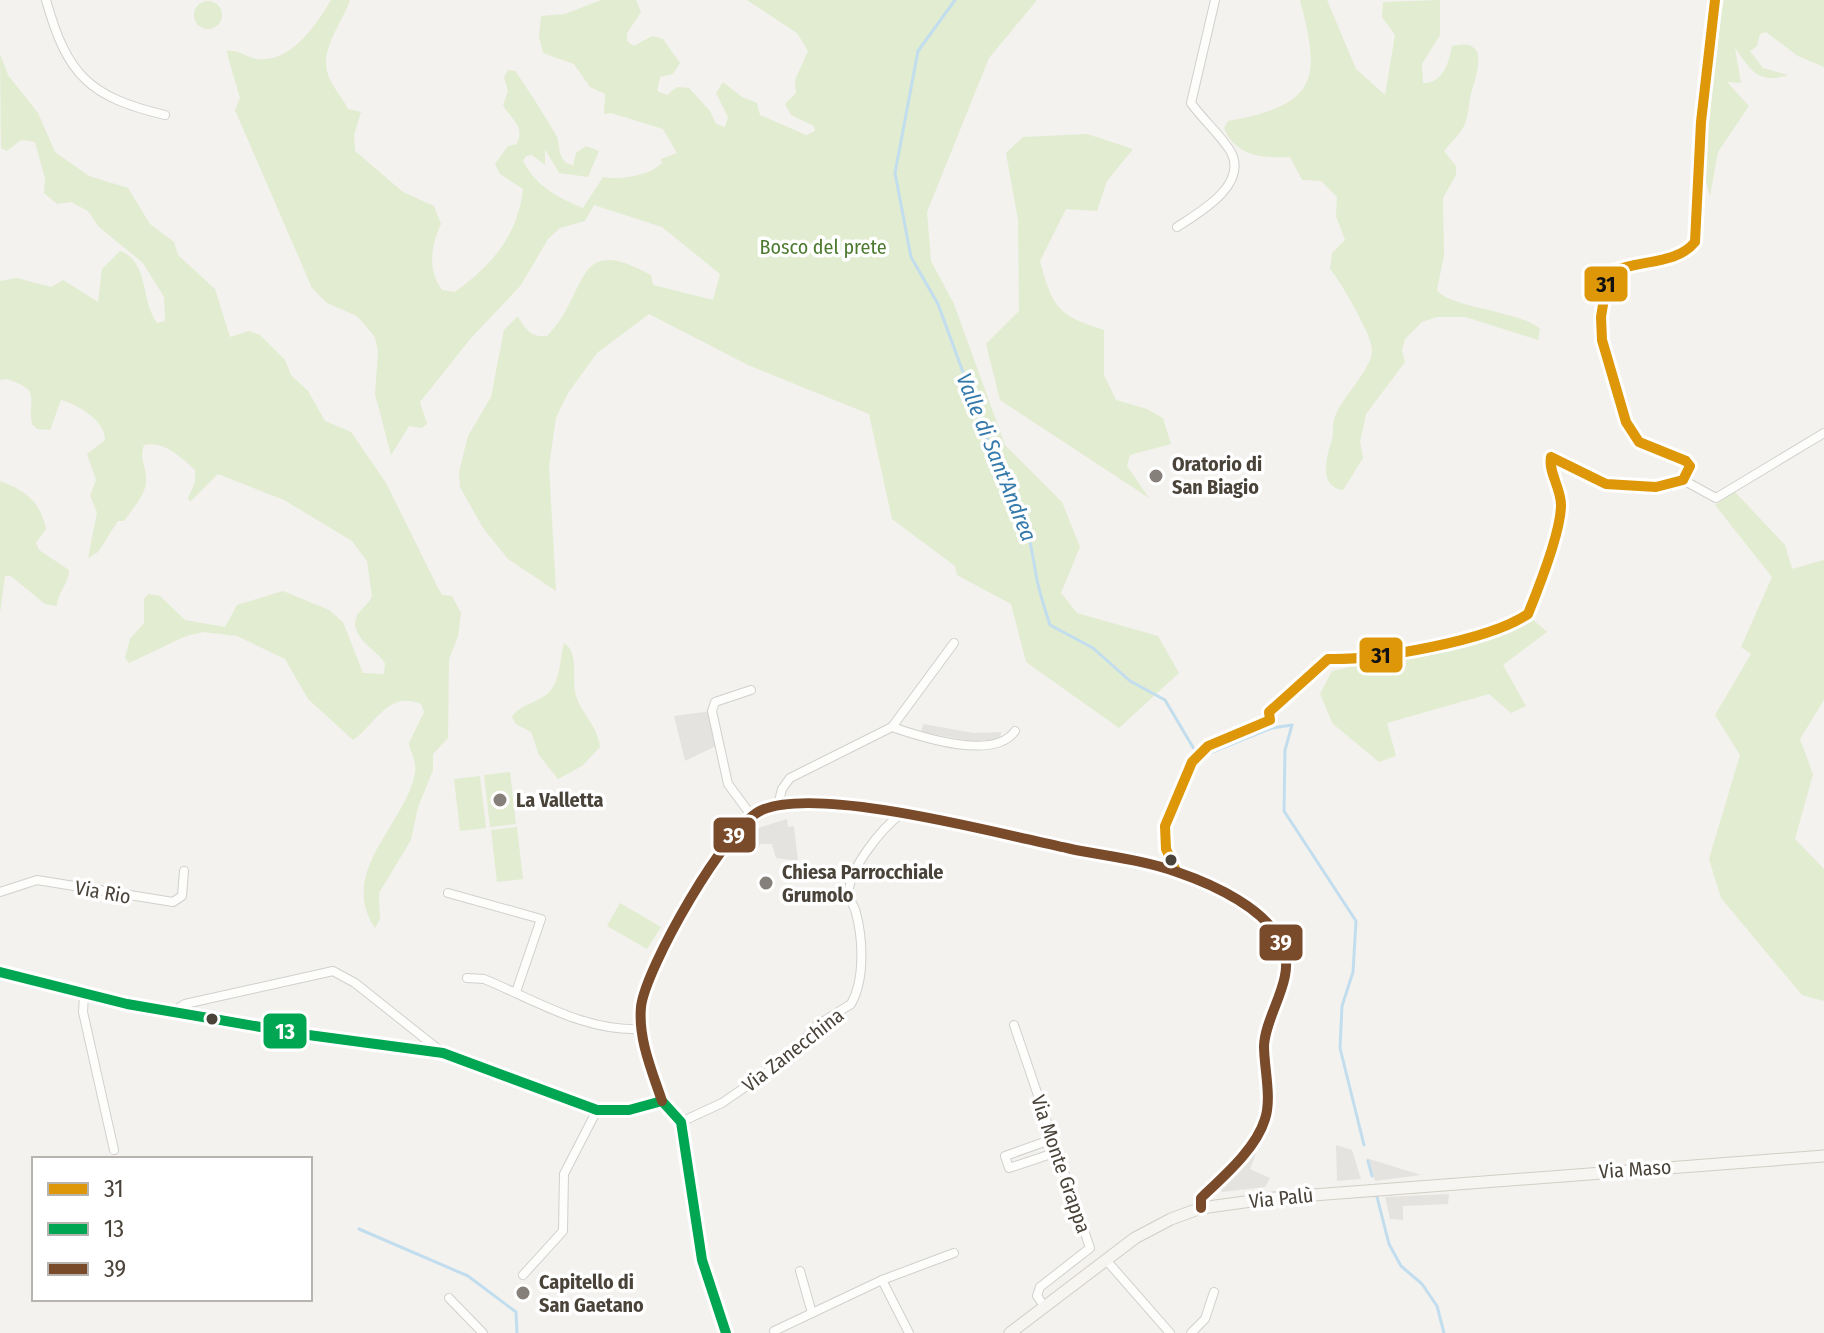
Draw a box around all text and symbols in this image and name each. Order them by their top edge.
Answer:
park label: Bosco del prete [759,235,887,259]
line badge: 31 [1583,265,1629,303]
text: 31 [1595,271,1616,298]
water label: Valle di Sant'Andrea [951,369,1043,545]
place label: Oratorio di San Biagio [1172,452,1262,499]
marker: Oratorio di San Biagio [1147,467,1165,485]
line badge: 31 [1358,636,1404,674]
text: 31 [1370,642,1391,669]
place label: La Valletta [516,788,604,812]
marker: La Valletta [491,791,509,809]
line badge: 39 [712,816,757,854]
text: 39 [722,822,745,849]
unlabelled marker [1163,852,1179,868]
place label: Chiesa Parrocchiale Grumolo [782,860,943,907]
marker: Chiesa Parrocchiale Grumolo [757,874,775,892]
street label: Via Rio [73,875,133,909]
line badge: 39 [1258,923,1304,962]
text: 39 [1269,929,1292,956]
street label: Via Zanecchina [738,1003,848,1097]
unlabelled marker [204,1011,220,1027]
line badge: 13 [262,1012,308,1050]
text: 13 [275,1018,295,1045]
street label: Via Monte Grappa [1026,1092,1096,1236]
street label: Via Maso [1598,1154,1672,1184]
legend [32,1157,312,1301]
text: 31 [104,1175,124,1203]
street label: Via Palù [1248,1183,1314,1213]
text: 13 [104,1215,124,1243]
text: 39 [104,1255,126,1283]
place label: Capitello di San Gaetano [539,1270,644,1317]
marker: Capitello di San Gaetano [514,1284,532,1302]

